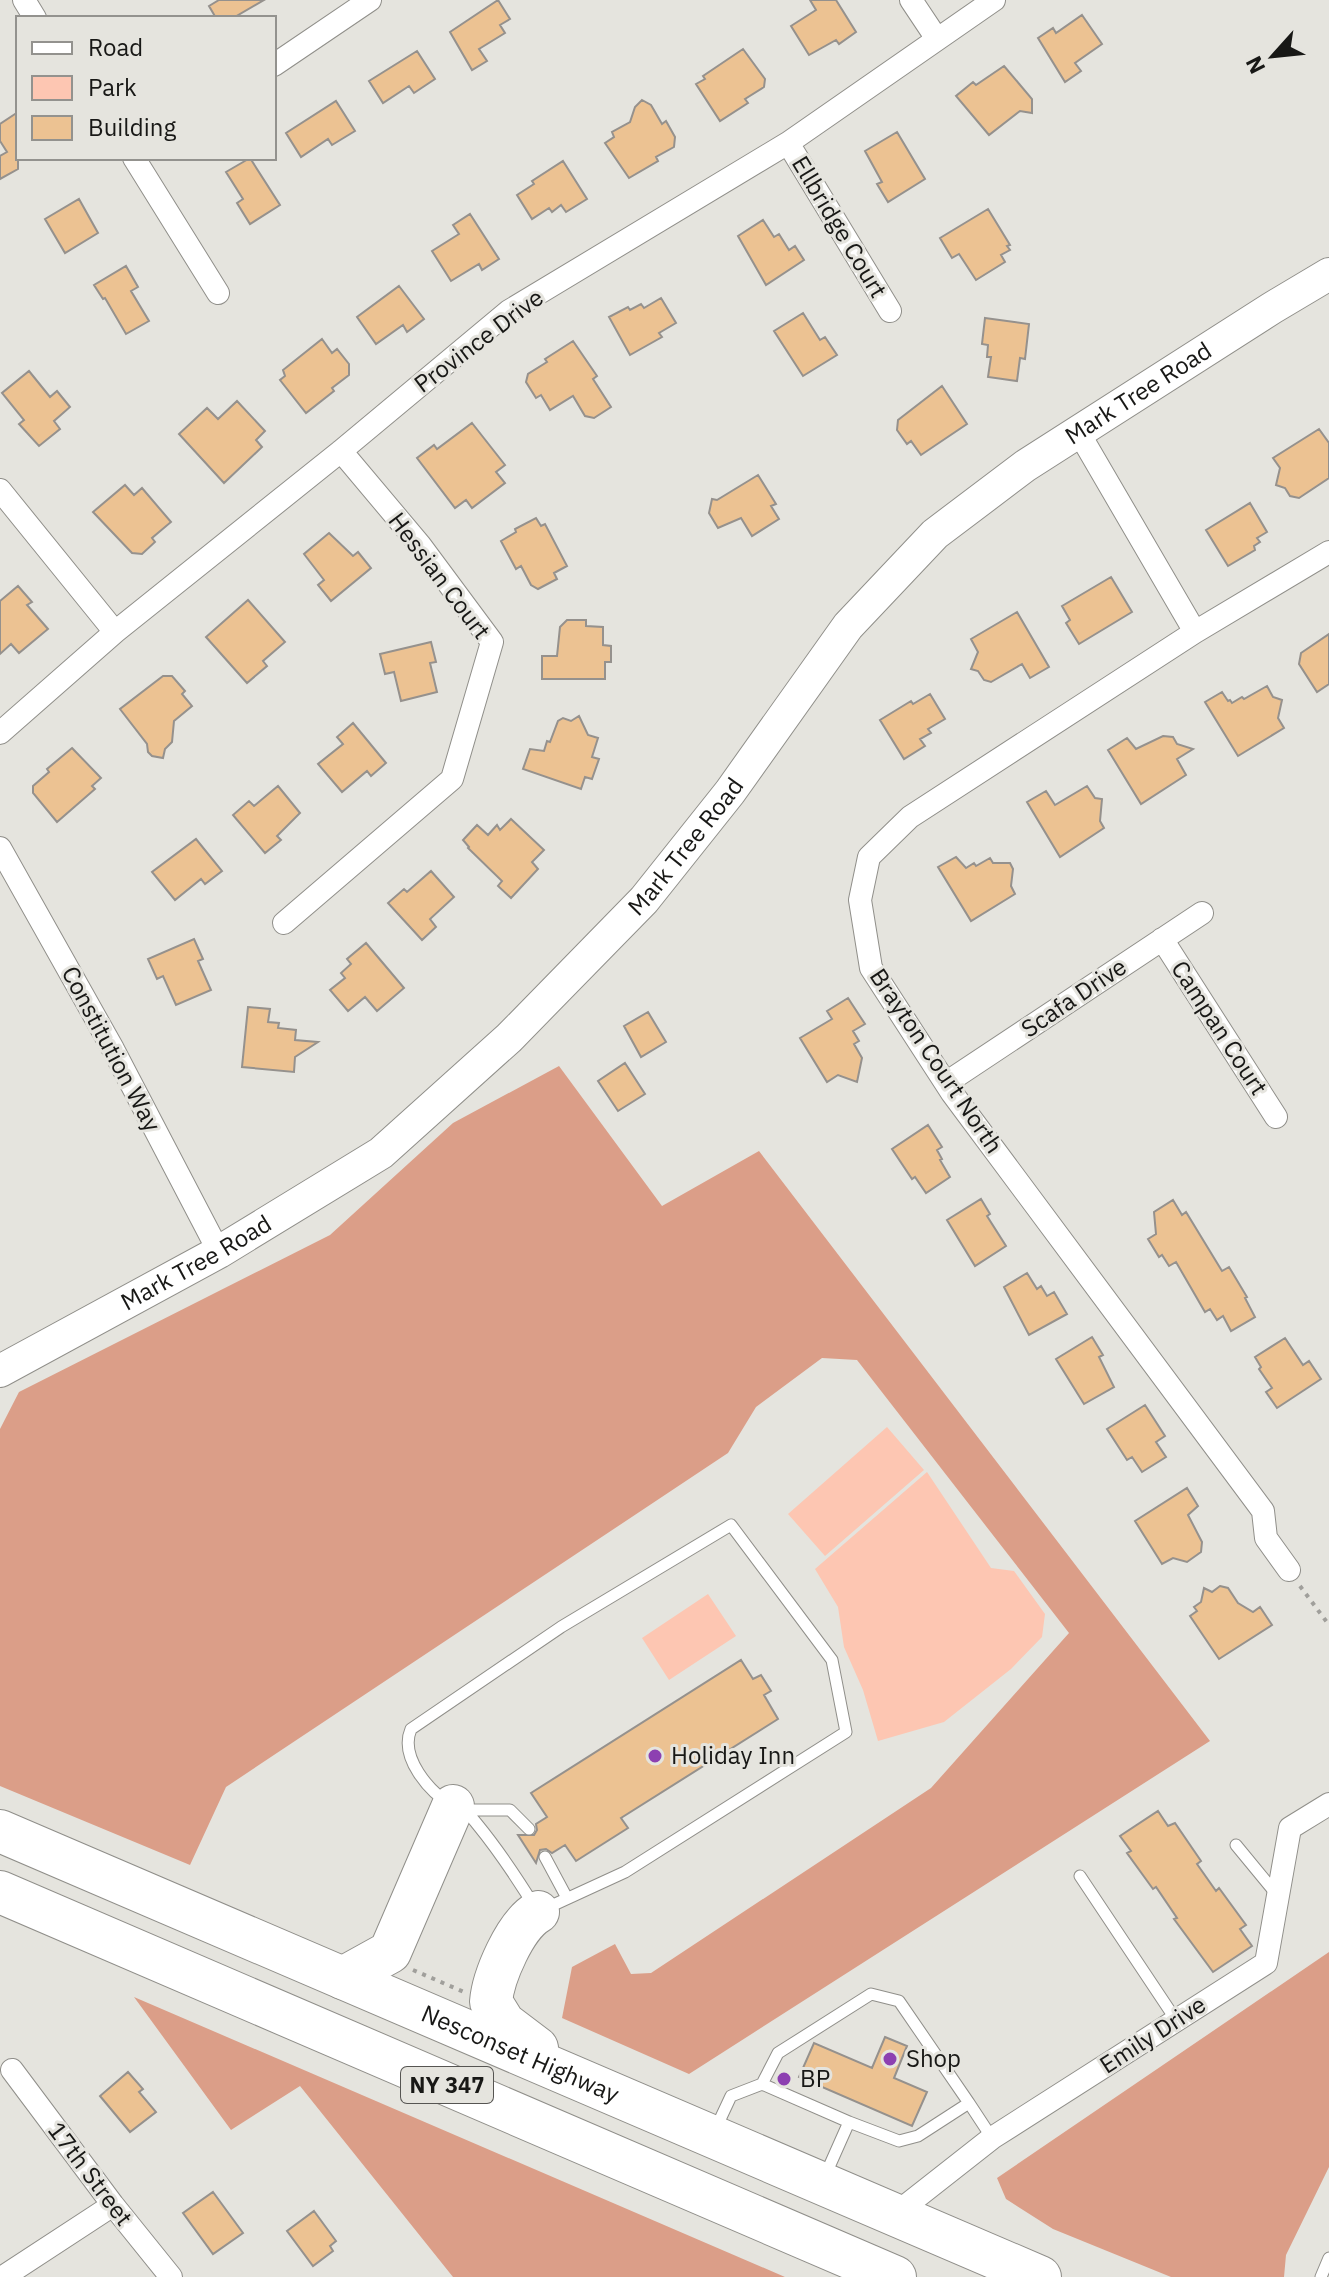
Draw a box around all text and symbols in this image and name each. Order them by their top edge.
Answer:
legend [16,16,276,160]
north arrow [1233,16,1313,96]
text: Road [88,31,143,63]
text: N [1238,52,1271,79]
text: Park [88,71,137,103]
text: Building [88,111,176,143]
street label: Ellbridge Court [785,150,895,303]
street label: Province Drive [407,281,550,399]
street label: Mark Tree Road [1058,334,1217,451]
street label: Hessian Court [382,506,498,645]
street label: Mark Tree Road [620,771,750,922]
street label: Scafa Drive [1014,950,1132,1044]
street label: Campan Court [1164,954,1275,1101]
street label: Constitution Way [55,960,169,1137]
street label: Brayton Court North [863,962,1011,1159]
street label: Mark Tree Road [115,1207,277,1317]
place label: Holiday Inn [671,1739,795,1771]
marker: Holiday Inn [646,1747,664,1765]
street label: Emily Drive [1093,1988,1212,2080]
street label: Nesconset Highway [417,1997,624,2110]
place label: Shop [906,2042,961,2074]
marker: Shop [881,2050,899,2068]
place label: BP [800,2062,830,2094]
road number: NY 347 [401,2067,493,2103]
marker: BP [775,2070,793,2088]
street label: 17th Street [41,2115,140,2232]

